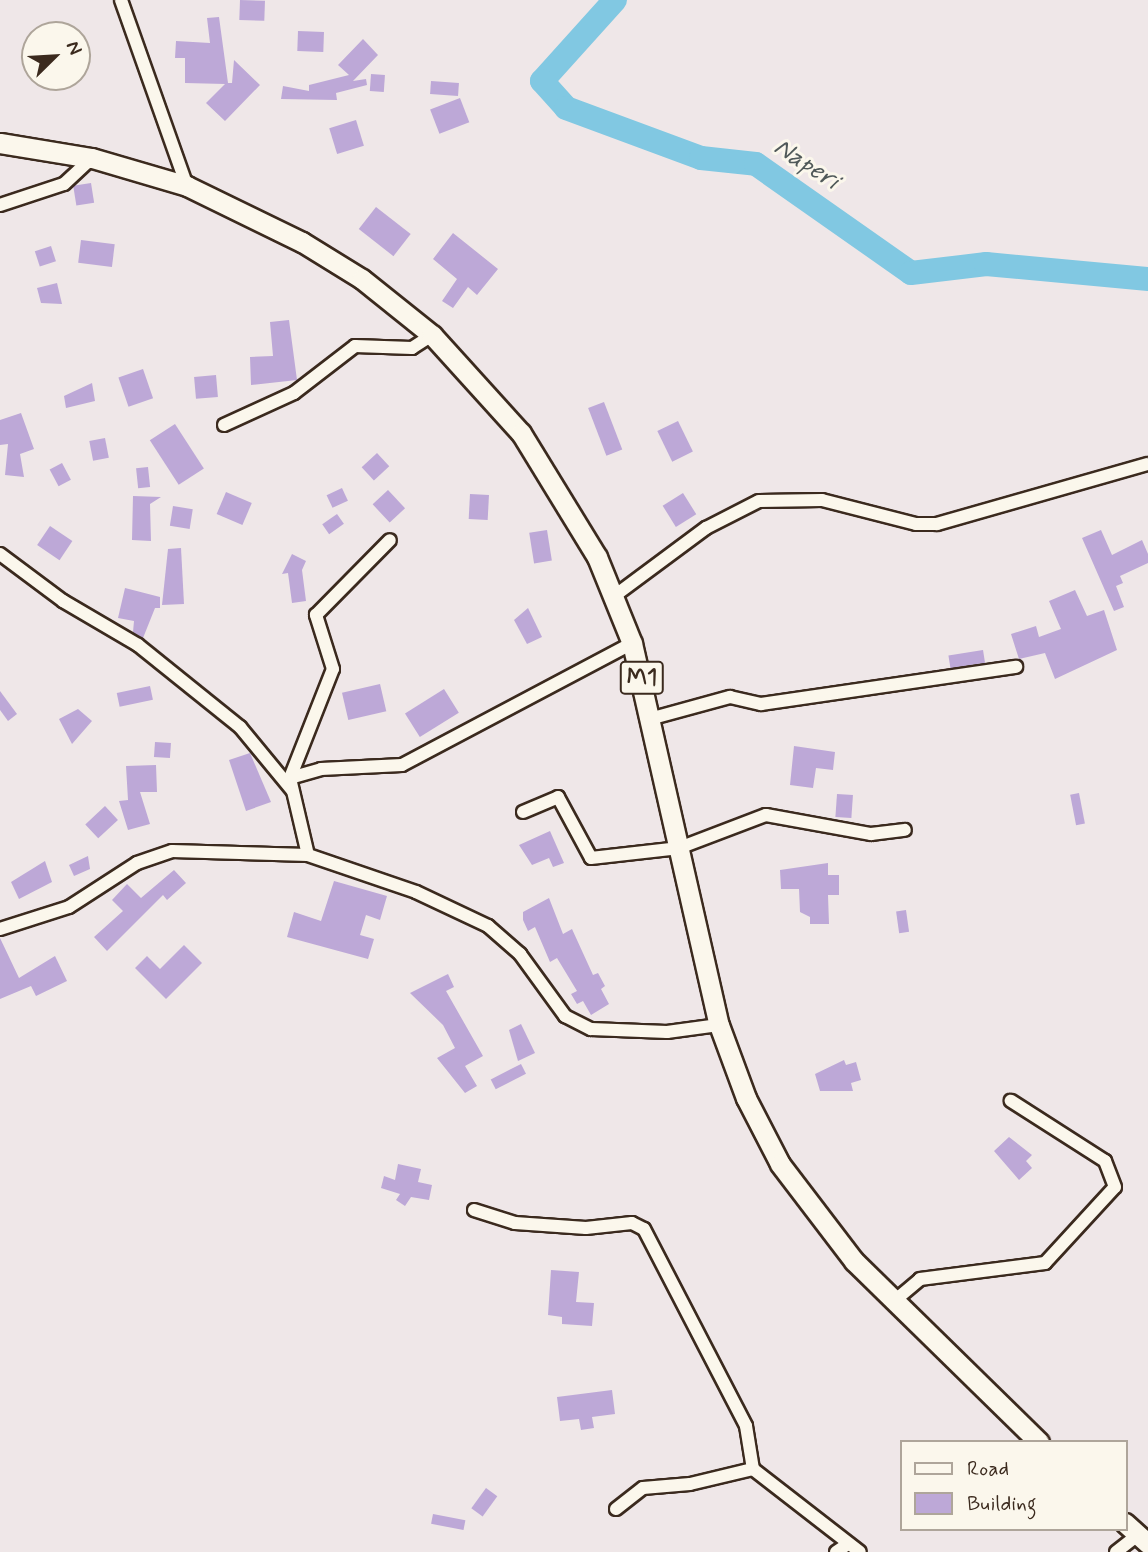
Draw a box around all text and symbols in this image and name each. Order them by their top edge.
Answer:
north arrow [21,21,91,91]
text: N [60,37,88,59]
water label: Naperi [767,132,845,198]
road number: M1 [619,658,665,698]
legend [900,1440,1127,1531]
text: Road [967,1455,1009,1483]
text: Building [967,1490,1037,1518]

